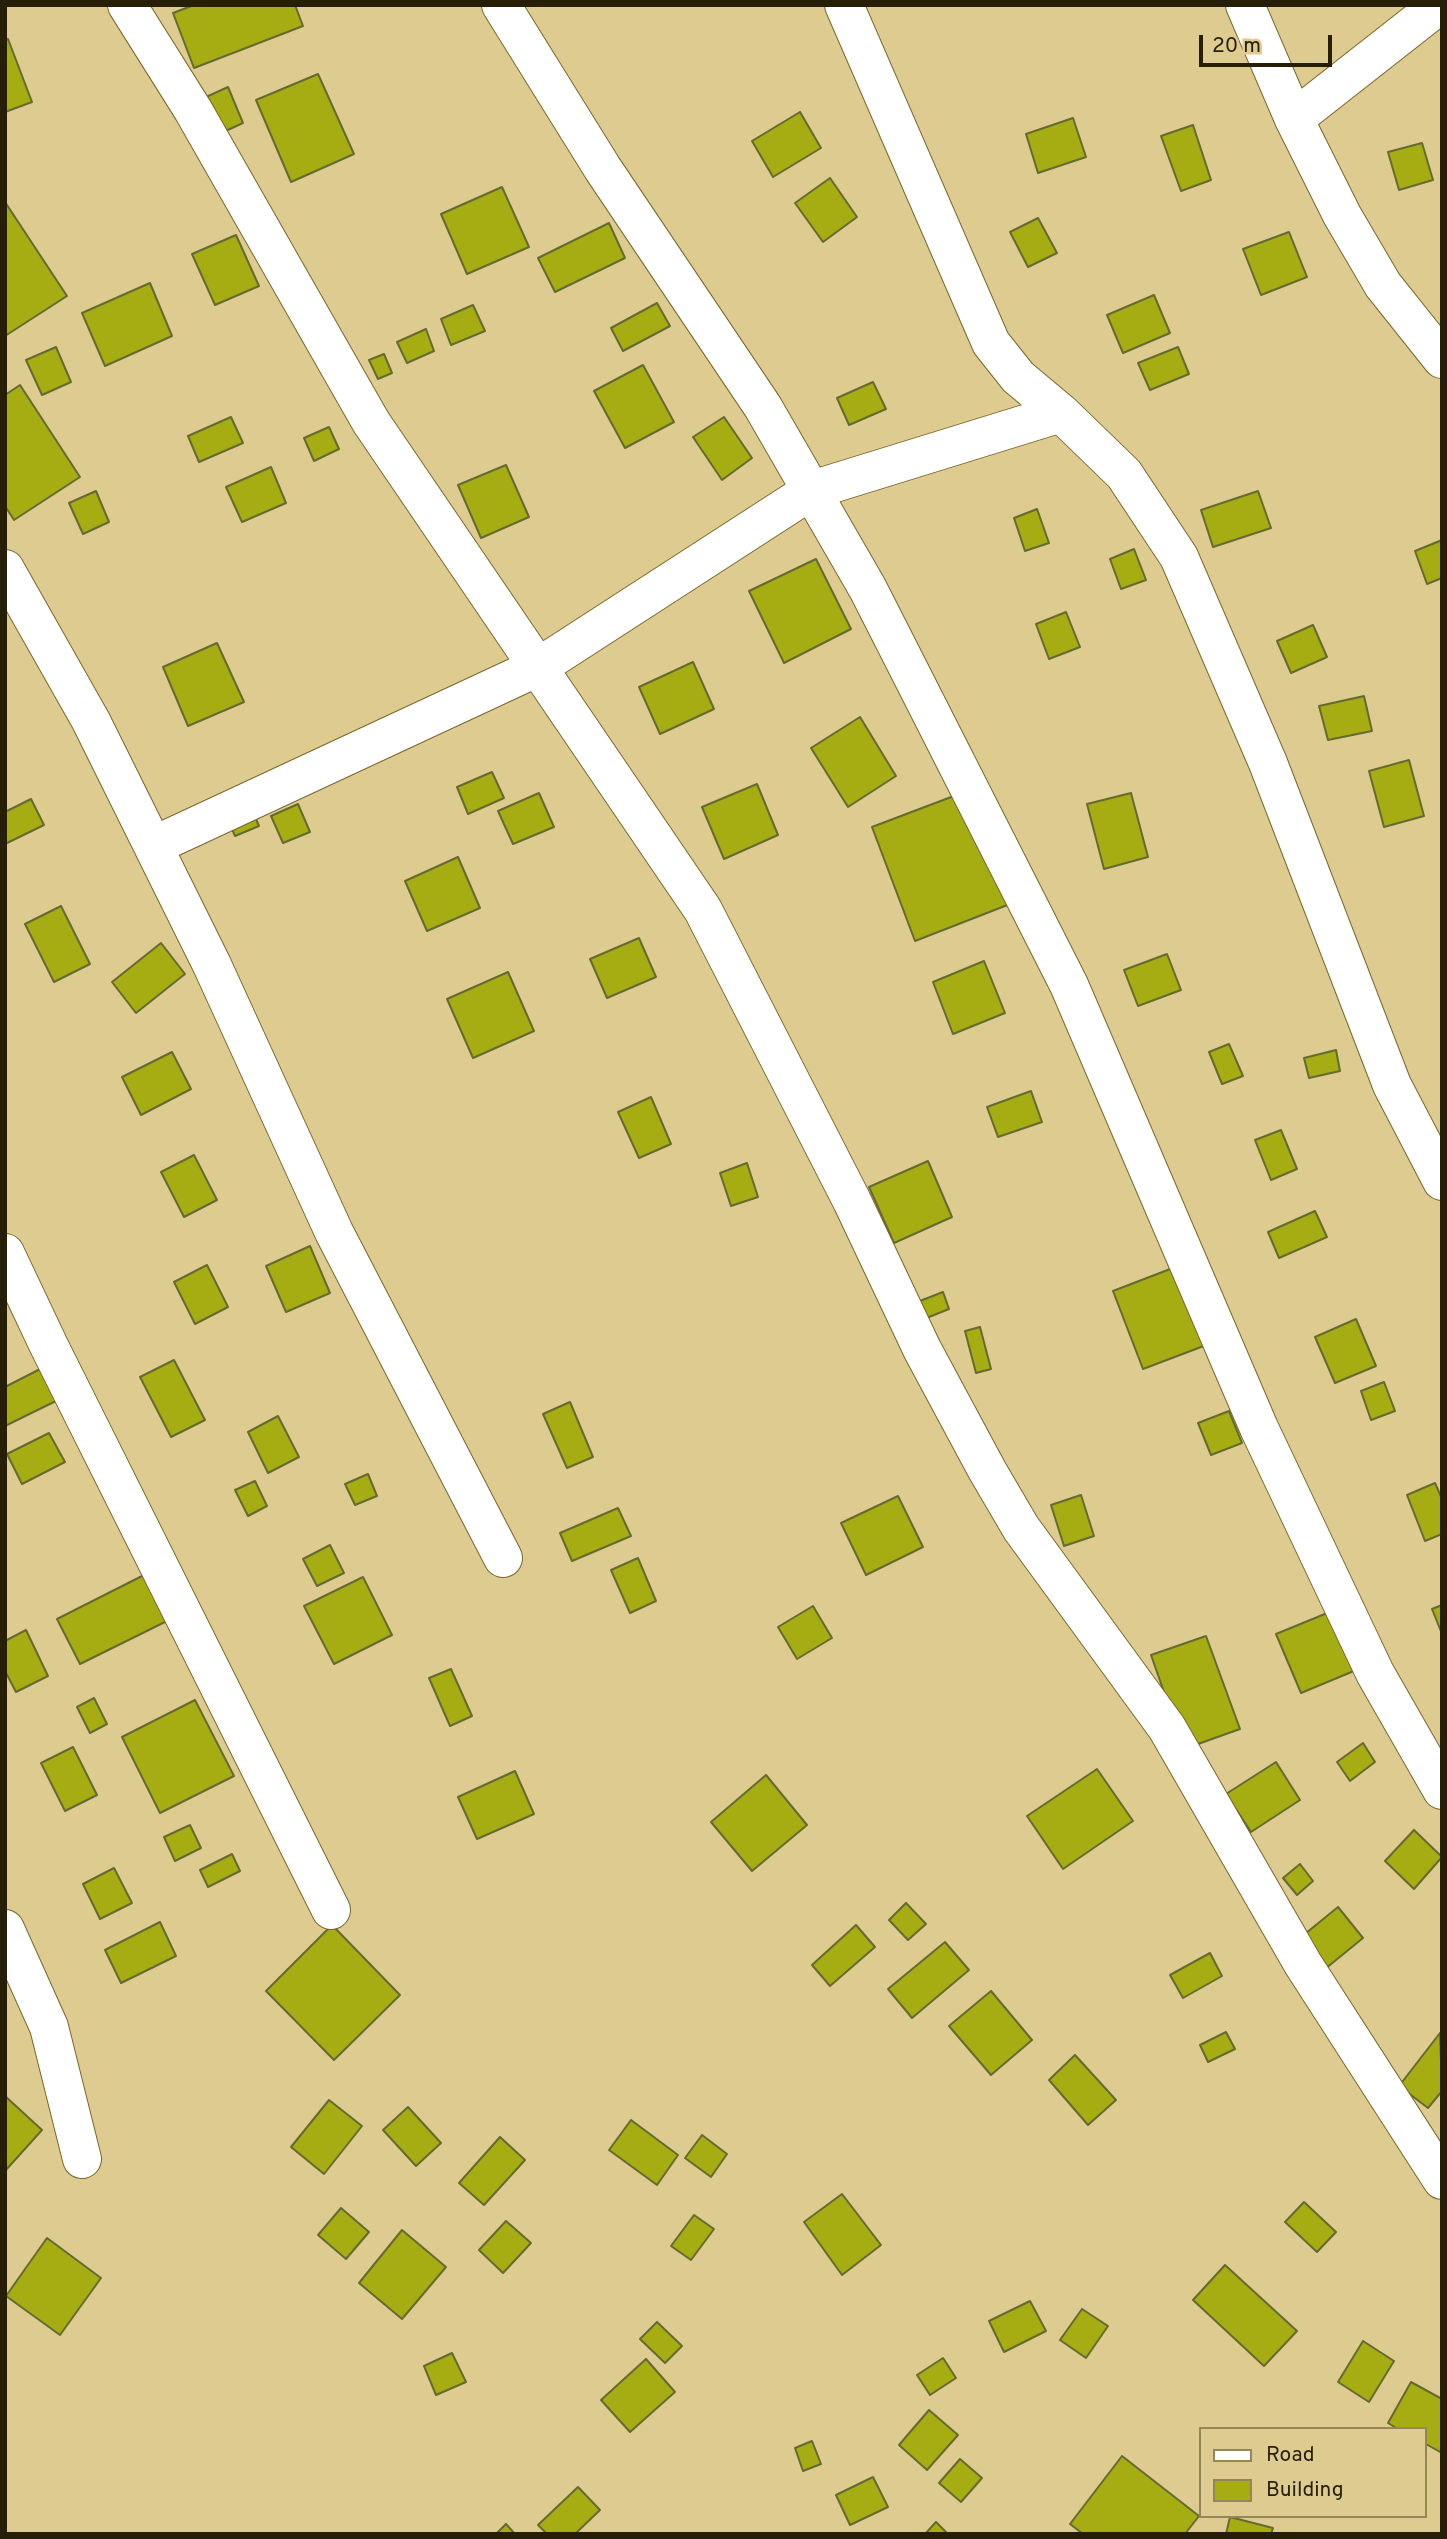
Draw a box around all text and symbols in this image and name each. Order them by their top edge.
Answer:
scale bar [1202,21,1335,65]
text: 20 m [1212,33,1261,60]
legend [1198,2427,1426,2518]
text: Road [1266,2442,1315,2469]
text: Building [1266,2477,1344,2504]

